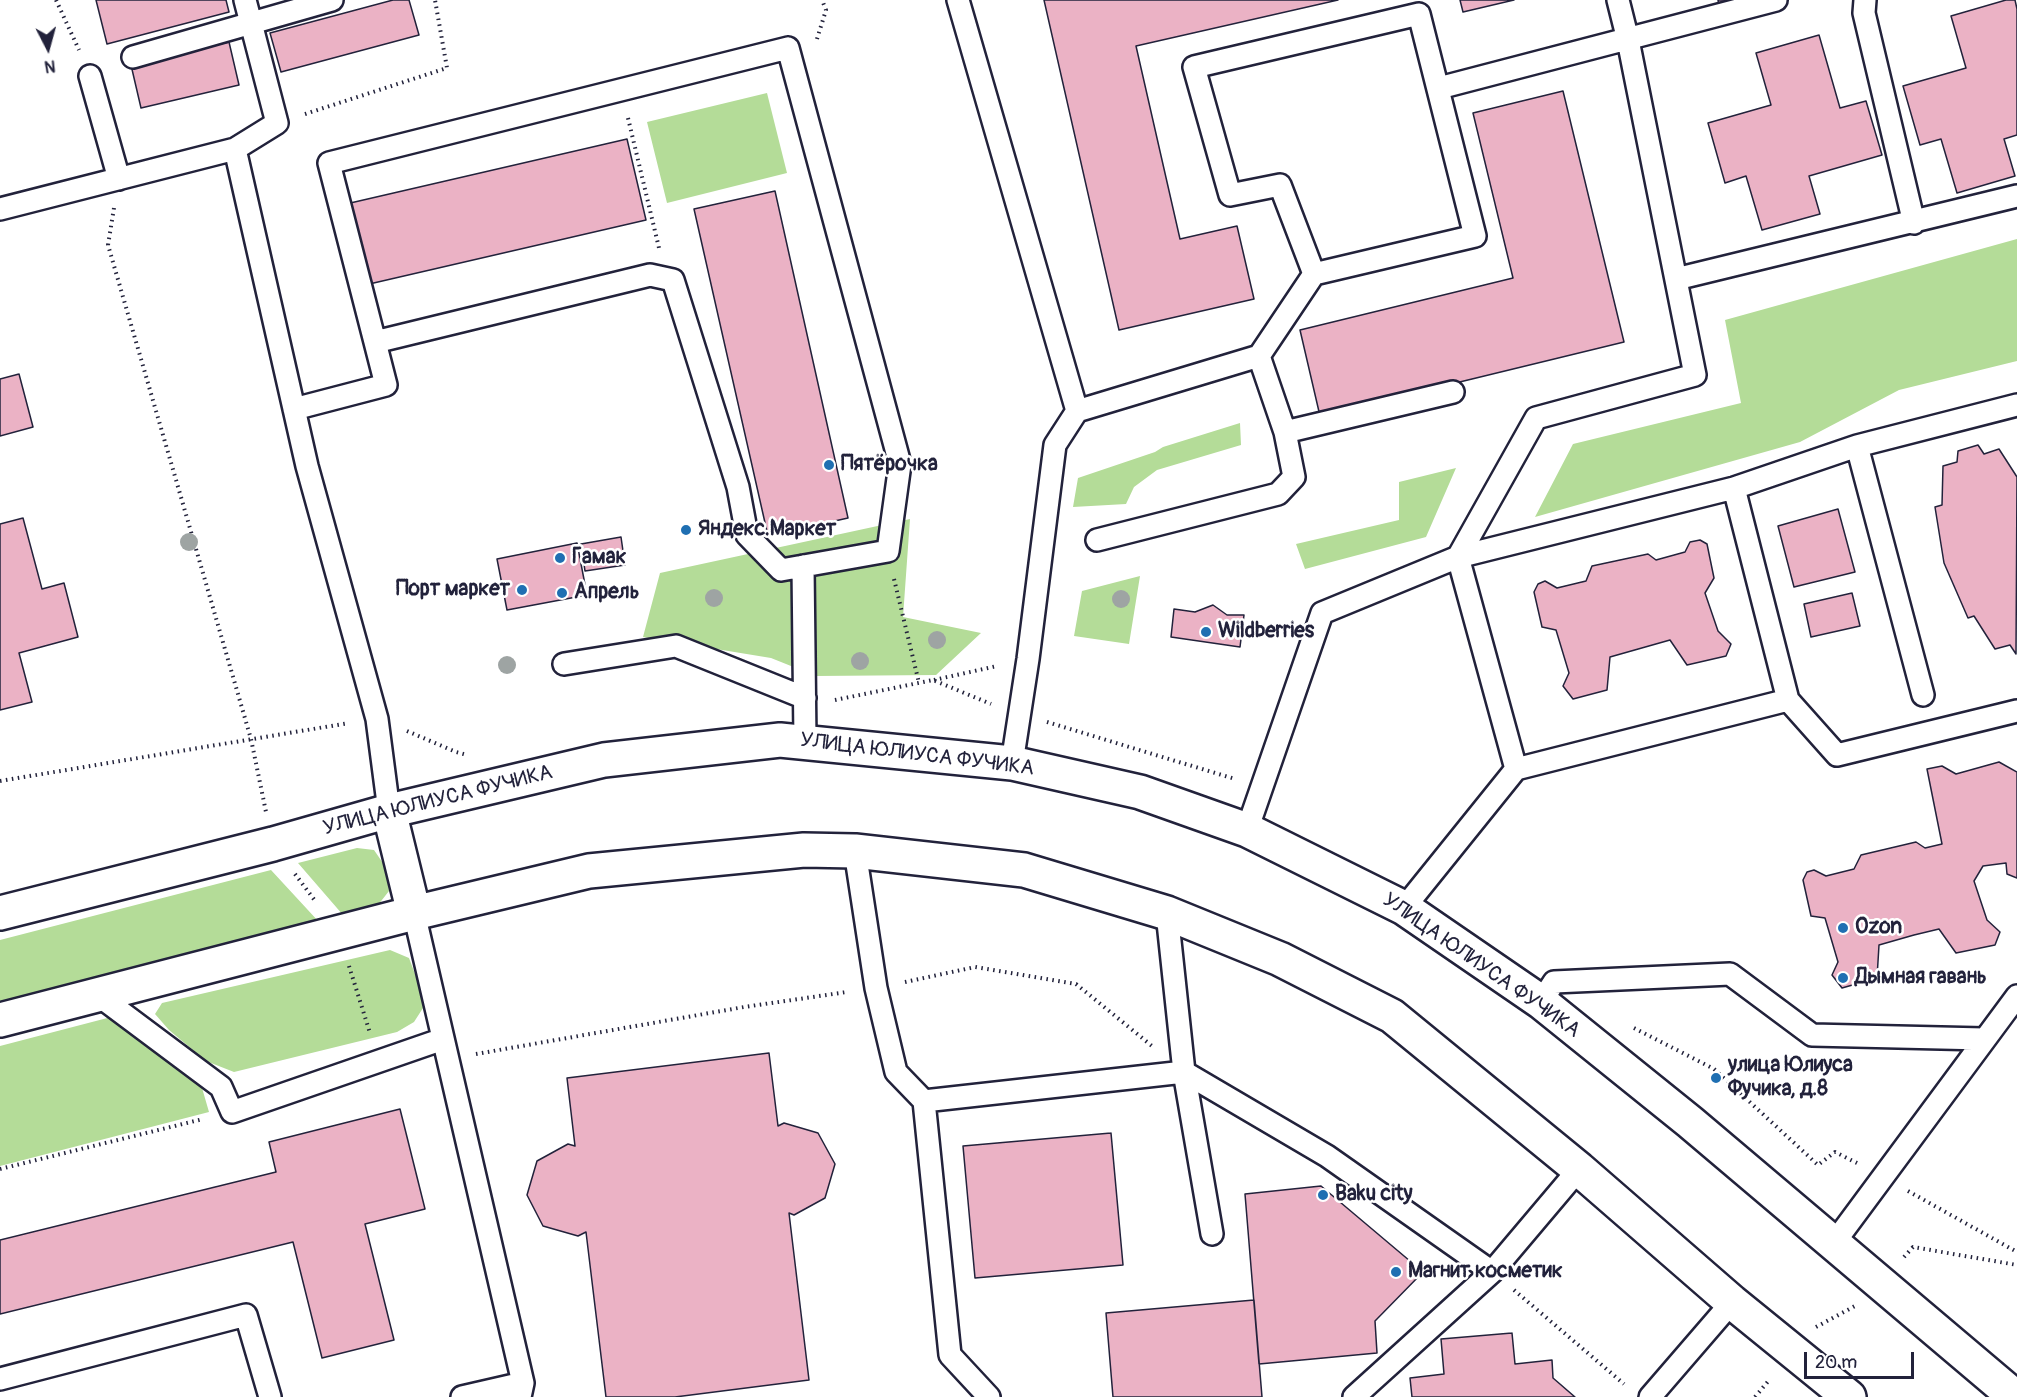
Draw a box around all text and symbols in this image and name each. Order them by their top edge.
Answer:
north arrow [18,18,78,78]
text: N [43,55,56,76]
place label: Пятёрочка [841,452,938,478]
marker: Пятёрочка [822,458,836,472]
place label: Яндекс.Маркет [698,517,836,543]
marker: Яндекс.Маркет [679,523,693,537]
place label: Гамак [572,545,626,571]
marker: Гамак [553,551,567,565]
place label: Порт маркет [396,577,510,603]
place label: Апрель [574,580,639,606]
marker: Порт маркет [515,583,529,597]
marker: Апрель [555,586,569,600]
place label: Wildberries [1218,619,1314,645]
marker: Wildberries [1199,625,1213,639]
street label: УЛИЦА ЮЛИУСА ФУЧИКА [799,728,1035,782]
street label: УЛИЦА ЮЛИУСА ФУЧИКА [321,760,555,842]
street label: УЛИЦА ЮЛИУСА ФУЧИКА [1377,888,1585,1044]
place label: Ozon [1855,915,1902,941]
marker: Ozon [1836,921,1850,935]
place label: Дымная гавань [1855,965,1987,991]
marker: Дымная гавань [1836,971,1850,985]
place label: улица Юлиуса Фучика, д.8 [1728,1053,1853,1103]
marker: улица Юлиуса Фучика, д.8 [1709,1071,1723,1085]
place label: Baku city [1335,1182,1412,1208]
marker: Baku city [1316,1188,1330,1202]
place label: Магнит косметик [1408,1259,1563,1285]
marker: Магнит косметик [1389,1265,1403,1279]
scale bar [1807,1340,1916,1378]
text: 20 m [1815,1351,1857,1374]

